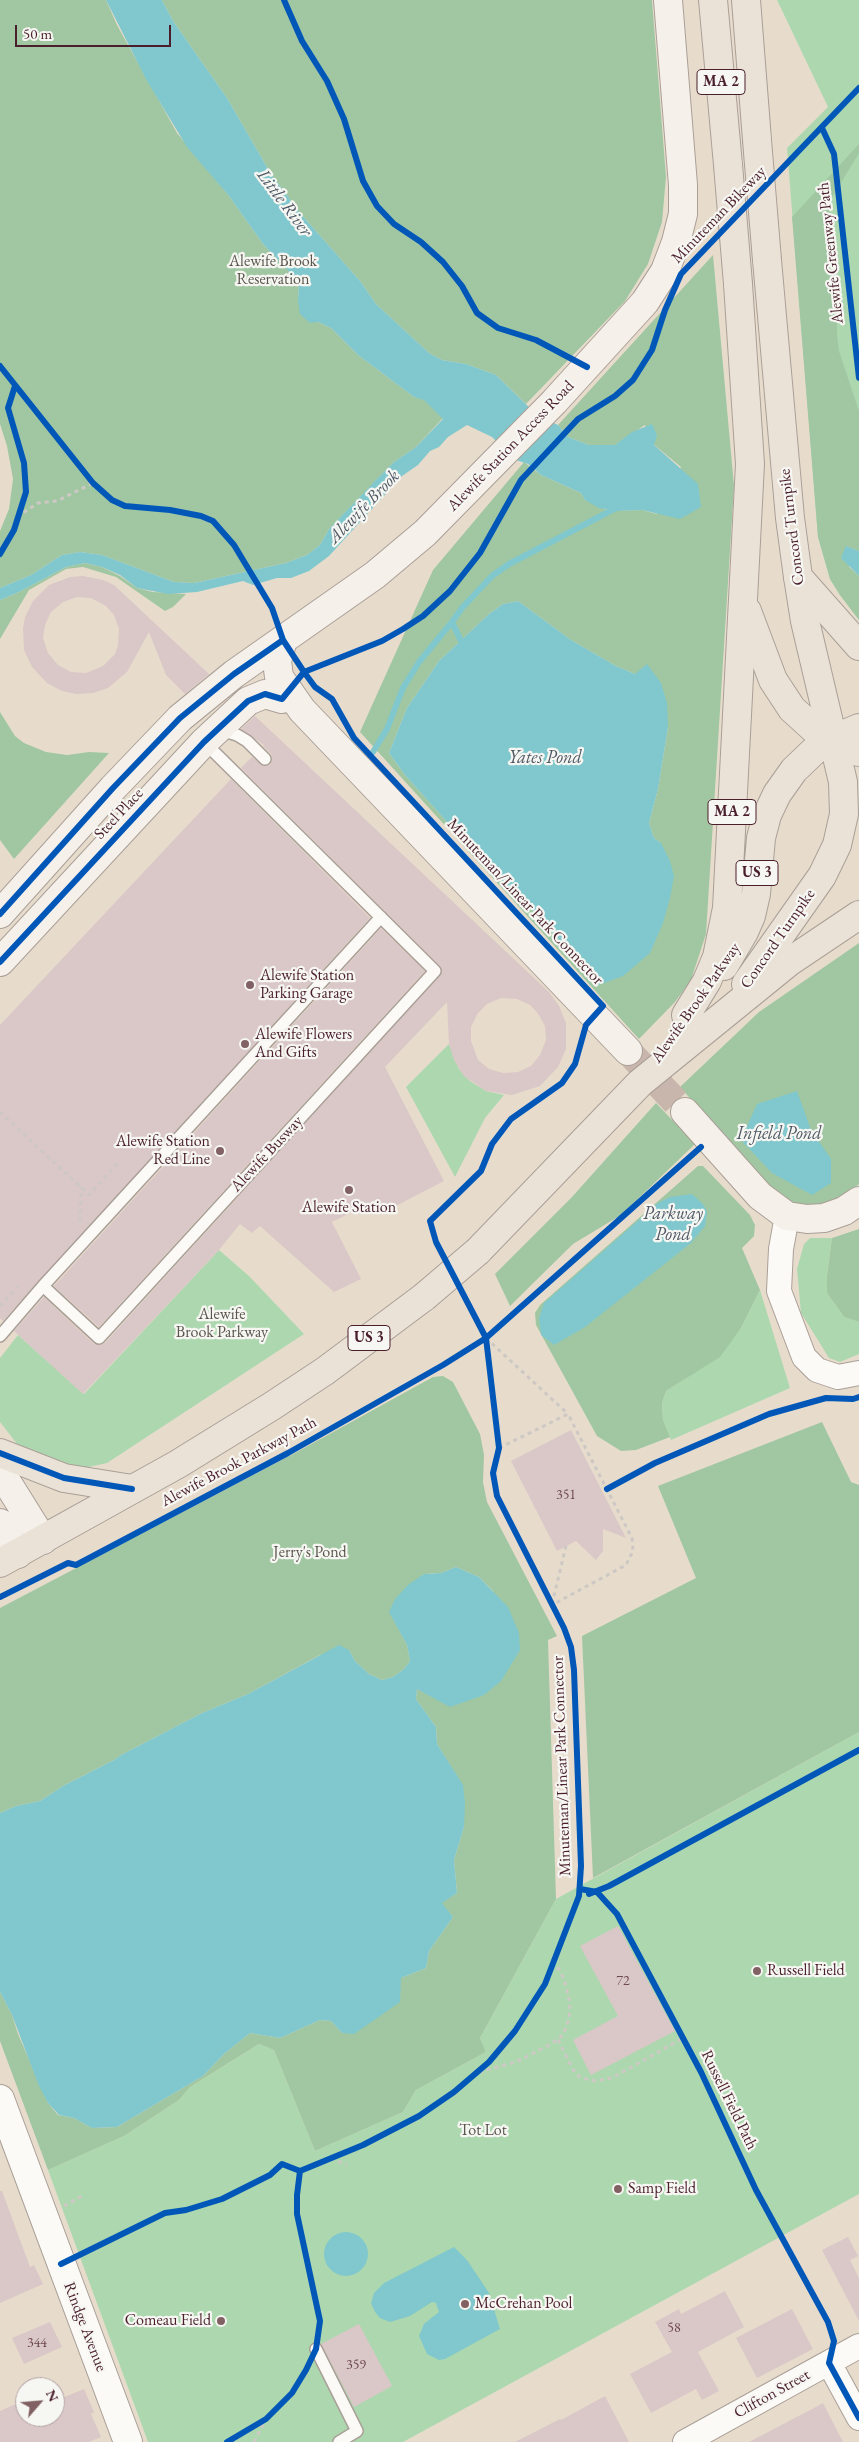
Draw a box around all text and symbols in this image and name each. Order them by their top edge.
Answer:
scale bar [18,15,174,47]
text: 50 m [23,24,52,43]
road number: MA 2 [697,70,745,94]
street label: Minuteman Bikeway [668,162,770,268]
water label: Little River [252,165,316,241]
street label: Alewife Greenway Path [814,181,848,325]
park label: Alewife Brook Reservation [229,252,317,290]
street label: Alewife Station Access Road [444,377,578,515]
water label: Alewife Brook [324,466,404,548]
street label: Concord Turnpike [775,468,809,586]
water label: Yates Pond [508,747,582,769]
street label: Steel Place [90,784,148,844]
road number: MA 2 [708,800,756,824]
street label: Minuteman/Linear Park Connector [443,815,607,989]
road number: US 3 [736,860,778,886]
street label: Concord Turnpike [736,885,820,993]
street label: Alewife Brook Parkway [647,939,745,1067]
place label: Alewife Station Parking Garage [260,966,354,1004]
marker: Alewife Station Parking Garage [244,979,256,991]
place label: Alewife Flowers And Gifts [255,1025,352,1063]
marker: Alewife Flowers And Gifts [239,1038,251,1050]
street label: Alewife Busway [227,1112,307,1196]
water label: Infield Pond [736,1123,822,1145]
place label: Alewife Station Red Line [116,1132,210,1170]
marker: Alewife Station Red Line [214,1145,226,1157]
marker: Alewife Station [343,1184,355,1196]
place label: Alewife Station [302,1198,396,1218]
water label: Parkway Pond [643,1203,703,1246]
park label: Alewife Brook Parkway [176,1305,268,1343]
road number: US 3 [348,1326,390,1350]
street label: Alewife Brook Parkway Path [158,1413,320,1511]
house number: 351 [556,1487,576,1503]
park label: Jerry's Pond [273,1543,347,1563]
street label: Minuteman/Linear Park Connector [549,1655,575,1877]
place label: Russell Field [767,1961,845,1981]
marker: Russell Field [751,1965,763,1977]
house number: 72 [616,1973,630,1989]
street label: Russell Field Path [697,2047,761,2153]
park label: Tot Lot [459,2121,507,2141]
place label: Samp Field [628,2179,696,2199]
marker: Samp Field [612,2183,624,2195]
street label: Rindge Avenue [59,2280,111,2374]
place label: McCrehan Pool [475,2294,572,2314]
marker: McCrehan Pool [459,2298,471,2310]
place label: Comeau Field [125,2311,211,2331]
marker: Comeau Field [215,2315,227,2327]
house number: 58 [667,2320,681,2336]
house number: 344 [27,2335,47,2351]
house number: 359 [346,2357,366,2373]
street label: Clifton Street [731,2365,813,2423]
north arrow [15,2377,65,2427]
text: N [42,2387,63,2405]

